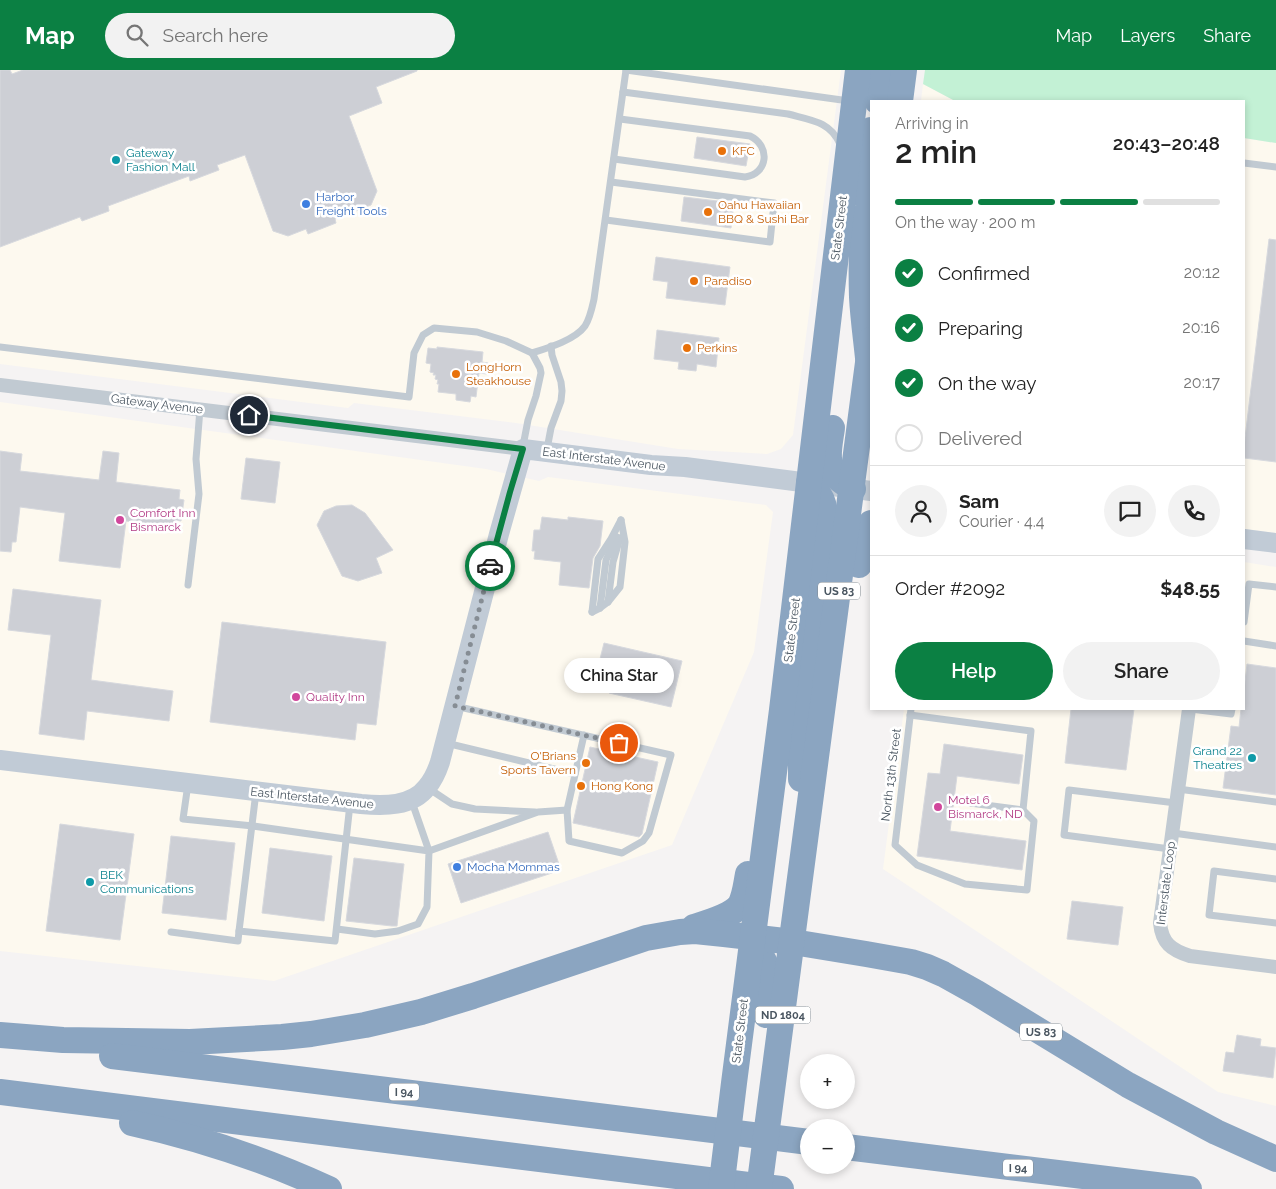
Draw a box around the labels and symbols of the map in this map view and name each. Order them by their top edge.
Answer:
place label: KFC [732,144,755,158]
marker: KFC [716,145,728,157]
place label: Gateway Fashion Mall [126,146,196,174]
marker: Gateway Fashion Mall [110,154,122,166]
place label: Harbor Freight Tools [316,190,387,218]
street label: State Street [828,195,850,261]
marker: Harbor Freight Tools [300,198,312,210]
place label: Oahu Hawaiian BBQ & Sushi Bar [718,198,810,226]
marker: Oahu Hawaiian BBQ & Sushi Bar [702,206,714,218]
place label: Paradiso [704,274,752,288]
marker: Paradiso [688,275,700,287]
place label: Perkins [697,341,738,355]
marker: Perkins [681,342,693,354]
place label: LongHorn Steakhouse [466,360,531,388]
marker: LongHorn Steakhouse [450,368,462,380]
street label: Gateway Avenue [110,391,204,417]
pin [228,394,270,436]
street label: East Interstate Avenue [542,445,666,473]
place label: Comfort Inn Bismarck [130,506,196,534]
marker: Comfort Inn Bismarck [114,514,126,526]
courier [465,541,515,591]
road number: US 83 [818,582,860,600]
street label: State Street [781,597,803,663]
callout: China Star [564,658,674,693]
place label: Quality Inn [306,690,365,704]
marker: Quality Inn [290,691,302,703]
pin [598,722,640,764]
street label: North 13th Street [878,728,904,822]
place label: Grand 22 Theatres [1193,744,1242,772]
place label: O'Brians Sports Tavern [501,749,576,777]
marker: Grand 22 Theatres [1246,752,1258,764]
marker: O'Brians Sports Tavern [580,757,592,769]
place label: Hong Kong [591,779,653,793]
marker: Hong Kong [575,780,587,792]
street label: East Interstate Avenue [250,785,374,811]
place label: Motel 6 Bismarck, ND [948,793,1023,821]
marker: Motel 6 Bismarck, ND [932,801,944,813]
street label: Interstate Loop [1154,840,1178,926]
place label: Mocha Mommas [467,860,560,874]
marker: Mocha Mommas [451,861,463,873]
place label: BEK Communications [100,868,194,896]
marker: BEK Communications [84,876,96,888]
street label: State Street [729,998,751,1064]
road number: ND 1804 [756,1006,810,1024]
road number: US 83 [1020,1024,1062,1040]
road number: I 94 [389,1084,419,1100]
road number: I 94 [1003,1160,1033,1176]

